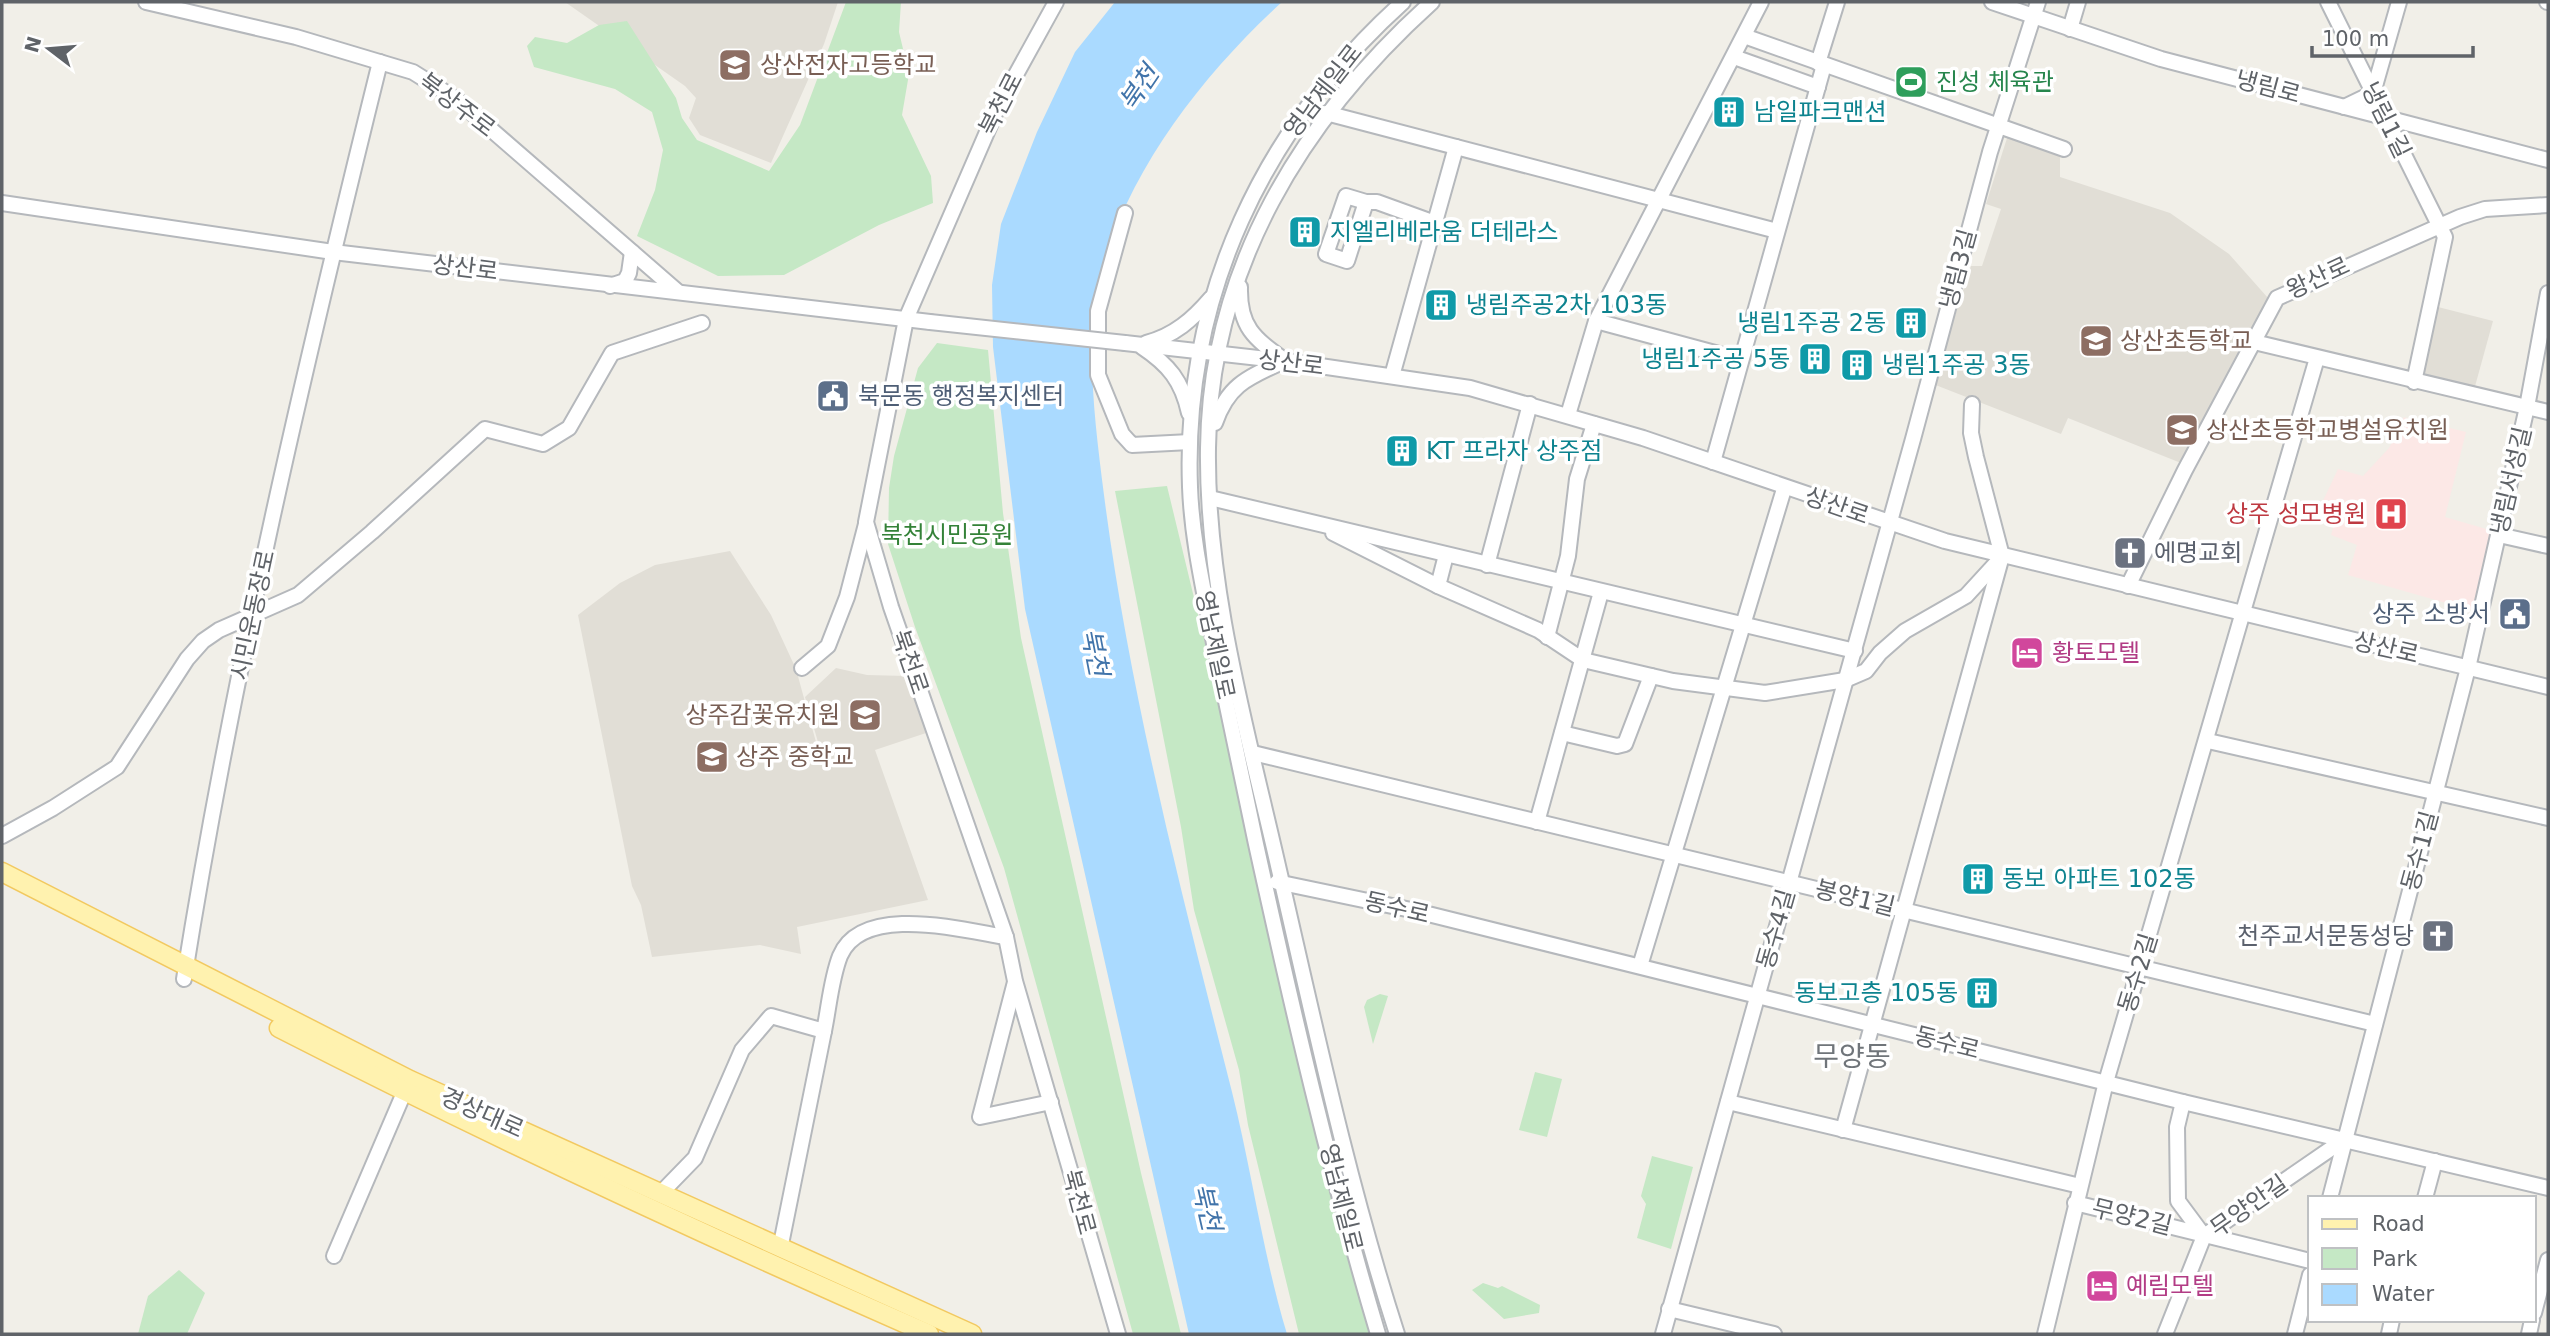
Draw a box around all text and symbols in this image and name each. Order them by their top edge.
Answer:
north arrow [14,14,84,84]
scale bar [2312,14,2473,58]
text: 100 m [2322,27,2389,51]
text: N [20,34,45,55]
street label: 영남제일로 [1278,39,1368,143]
school or university icon: 상산전자고등학교 [716,46,754,84]
place label: 상산전자고등학교 [760,51,937,79]
water label: 북천 [1113,57,1167,116]
sports icon: 진성 체육관 [1892,63,1930,101]
street label: 냉림로 [2232,65,2304,109]
street label: 북상주로 [413,67,501,143]
street label: 북천로 [973,68,1029,140]
place label: 진성 체육관 [1936,68,2054,96]
street label: 냉림1길 [2356,77,2416,163]
building icon: 남일파크맨션 [1710,93,1748,131]
place label: 남일파크맨션 [1754,98,1886,126]
building icon: 지엘리베라움 더테라스 [1286,213,1324,251]
place label: 지엘리베라움 더테라스 [1330,218,1558,246]
street label: 냉림3길 [1934,226,1982,312]
street label: 상산로 [430,250,500,286]
street label: 왕산로 [2282,251,2354,305]
building icon: 냉림주공2차 103동 [1422,286,1460,324]
place label: 냉림주공2차 103동 [1466,291,1667,319]
building icon: 냉림1주공 2동 [1892,304,1930,342]
place label: 냉림1주공 2동 [1737,309,1886,337]
school or university icon: 상산초등학교 [2077,322,2115,360]
place label: 상산초등학교 [2120,327,2252,355]
building icon: 냉림1주공 5동 [1796,340,1834,378]
street label: 상산로 [1256,345,1326,381]
place label: 냉림1주공 5동 [1641,345,1790,373]
building icon: 냉림1주공 3동 [1838,346,1876,384]
place label: 냉림1주공 3동 [1882,351,2031,379]
public building icon: 북문동 행정복지센터 [814,377,852,415]
place label: 북문동 행정복지센터 [858,382,1064,410]
school or university icon: 상산초등학교병설유치원 [2163,411,2201,449]
place label: 상산초등학교병설유치원 [2206,416,2449,444]
street label: 냉림서성길 [2485,424,2537,538]
building icon: KT 프라자 상주점 [1383,432,1421,470]
place label: KT 프라자 상주점 [1426,437,1602,465]
street label: 상산로 [1801,482,1873,530]
hospital icon: 상주 성모병원 [2372,495,2410,533]
place label: 상주 성모병원 [2226,500,2366,528]
park label: 북천시민공원 [881,521,1013,549]
church icon: 에명교회 [2111,534,2149,572]
place label: 에명교회 [2154,539,2242,567]
street label: 시민운동장로 [226,547,280,683]
street label: 영남제일로 [1190,588,1240,702]
public building icon: 상주 소방서 [2496,595,2534,633]
place label: 상주 소방서 [2372,600,2490,628]
street label: 북천로 [886,626,934,698]
water label: 북천 [1076,626,1115,681]
street label: 상산로 [2351,627,2421,669]
hotel icon: 황토모텔 [2008,634,2046,672]
place label: 황토모텔 [2052,639,2140,667]
school or university icon: 상주감꽃유치원 [846,696,884,734]
place label: 상주감꽃유치원 [685,701,840,729]
school or university icon: 상주 중학교 [693,738,731,776]
place label: 상주 중학교 [736,743,854,771]
street label: 동수1길 [2396,808,2444,894]
building icon: 동보 아파트 102동 [1959,860,1997,898]
place label: 동보 아파트 102동 [2002,865,2196,893]
street label: 봉양1길 [1812,875,1898,921]
street label: 동수4길 [1751,886,1801,972]
street label: 동수로 [1362,887,1432,929]
church icon: 천주교서문동성당 [2419,917,2457,955]
place label: 천주교서문동성당 [2237,922,2414,950]
street label: 동수2길 [2113,930,2163,1016]
building icon: 동보고층 105동 [1963,974,2001,1012]
place label: 동보고층 105동 [1794,979,1958,1007]
street label: 동수로 [1911,1021,1983,1065]
district label: 무양동 [1813,1040,1891,1073]
street label: 경상대로 [436,1082,528,1144]
street label: 영남제일로 [1314,1141,1368,1255]
street label: 북천로 [1057,1166,1101,1238]
street label: 무양안길 [2205,1169,2293,1243]
water label: 북천 [1187,1180,1228,1237]
street label: 무양2길 [2089,1194,2175,1240]
legend [2308,1196,2536,1322]
text: Road [2372,1212,2425,1236]
text: Park [2372,1247,2418,1271]
hotel icon: 예림모텔 [2083,1267,2121,1305]
place label: 예림모텔 [2126,1272,2214,1300]
text: Water [2372,1282,2434,1306]

